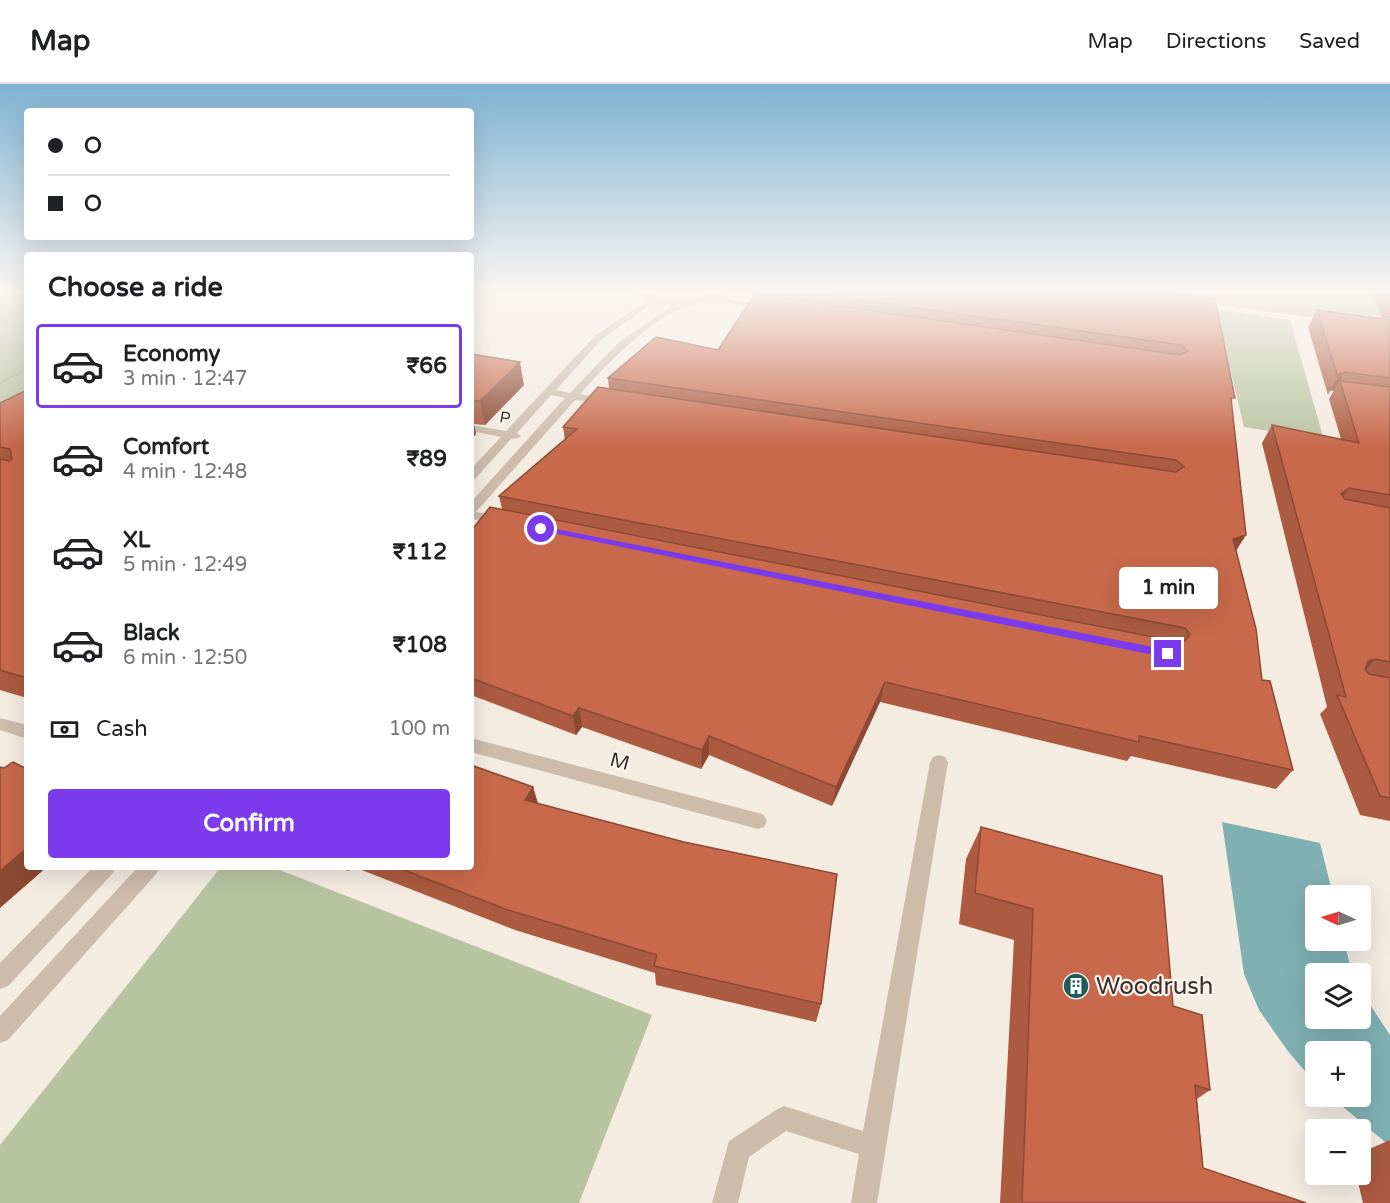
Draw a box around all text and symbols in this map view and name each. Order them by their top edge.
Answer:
text: Map [30,24,90,58]
text: Map [1087,29,1133,54]
text: Directions [1166,29,1266,54]
text: Saved [1299,29,1360,54]
text: O [84,133,102,159]
text: O [84,191,102,217]
text: Choose a ride [48,271,223,304]
icon: car [51,339,105,393]
text: Economy [123,341,220,367]
text: ₹66 [406,353,447,379]
text: 3 min · 12:47 [123,367,247,391]
street label: P [498,407,512,429]
icon: car [51,432,105,486]
text: Comfort [123,434,209,460]
text: ₹89 [406,446,447,472]
text: 4 min · 12:48 [123,460,247,484]
route start [527,515,554,542]
icon: car [51,525,105,579]
text: XL [123,527,150,553]
text: ₹112 [393,539,447,565]
text: 5 min · 12:49 [123,553,247,577]
callout: 1 min [1118,567,1218,609]
text: 1 min [1142,576,1195,600]
icon: car [51,618,105,672]
text: Black [123,620,180,646]
text: ₹108 [393,632,447,658]
route end [1154,640,1181,667]
text: 6 min · 12:50 [123,646,247,670]
icon: cash [48,713,81,746]
text: Cash [96,716,148,742]
text: 100 m [389,717,450,741]
street label: M [607,748,632,776]
button: Confirm [48,789,450,858]
north arrow [1305,885,1371,951]
map controls [1305,885,1371,1185]
button: layers [1305,963,1371,1029]
building icon: Woodrush [1061,971,1091,1001]
place label: Woodrush [1096,972,1213,1001]
button: + [1305,1041,1371,1107]
button: − [1305,1119,1371,1185]

